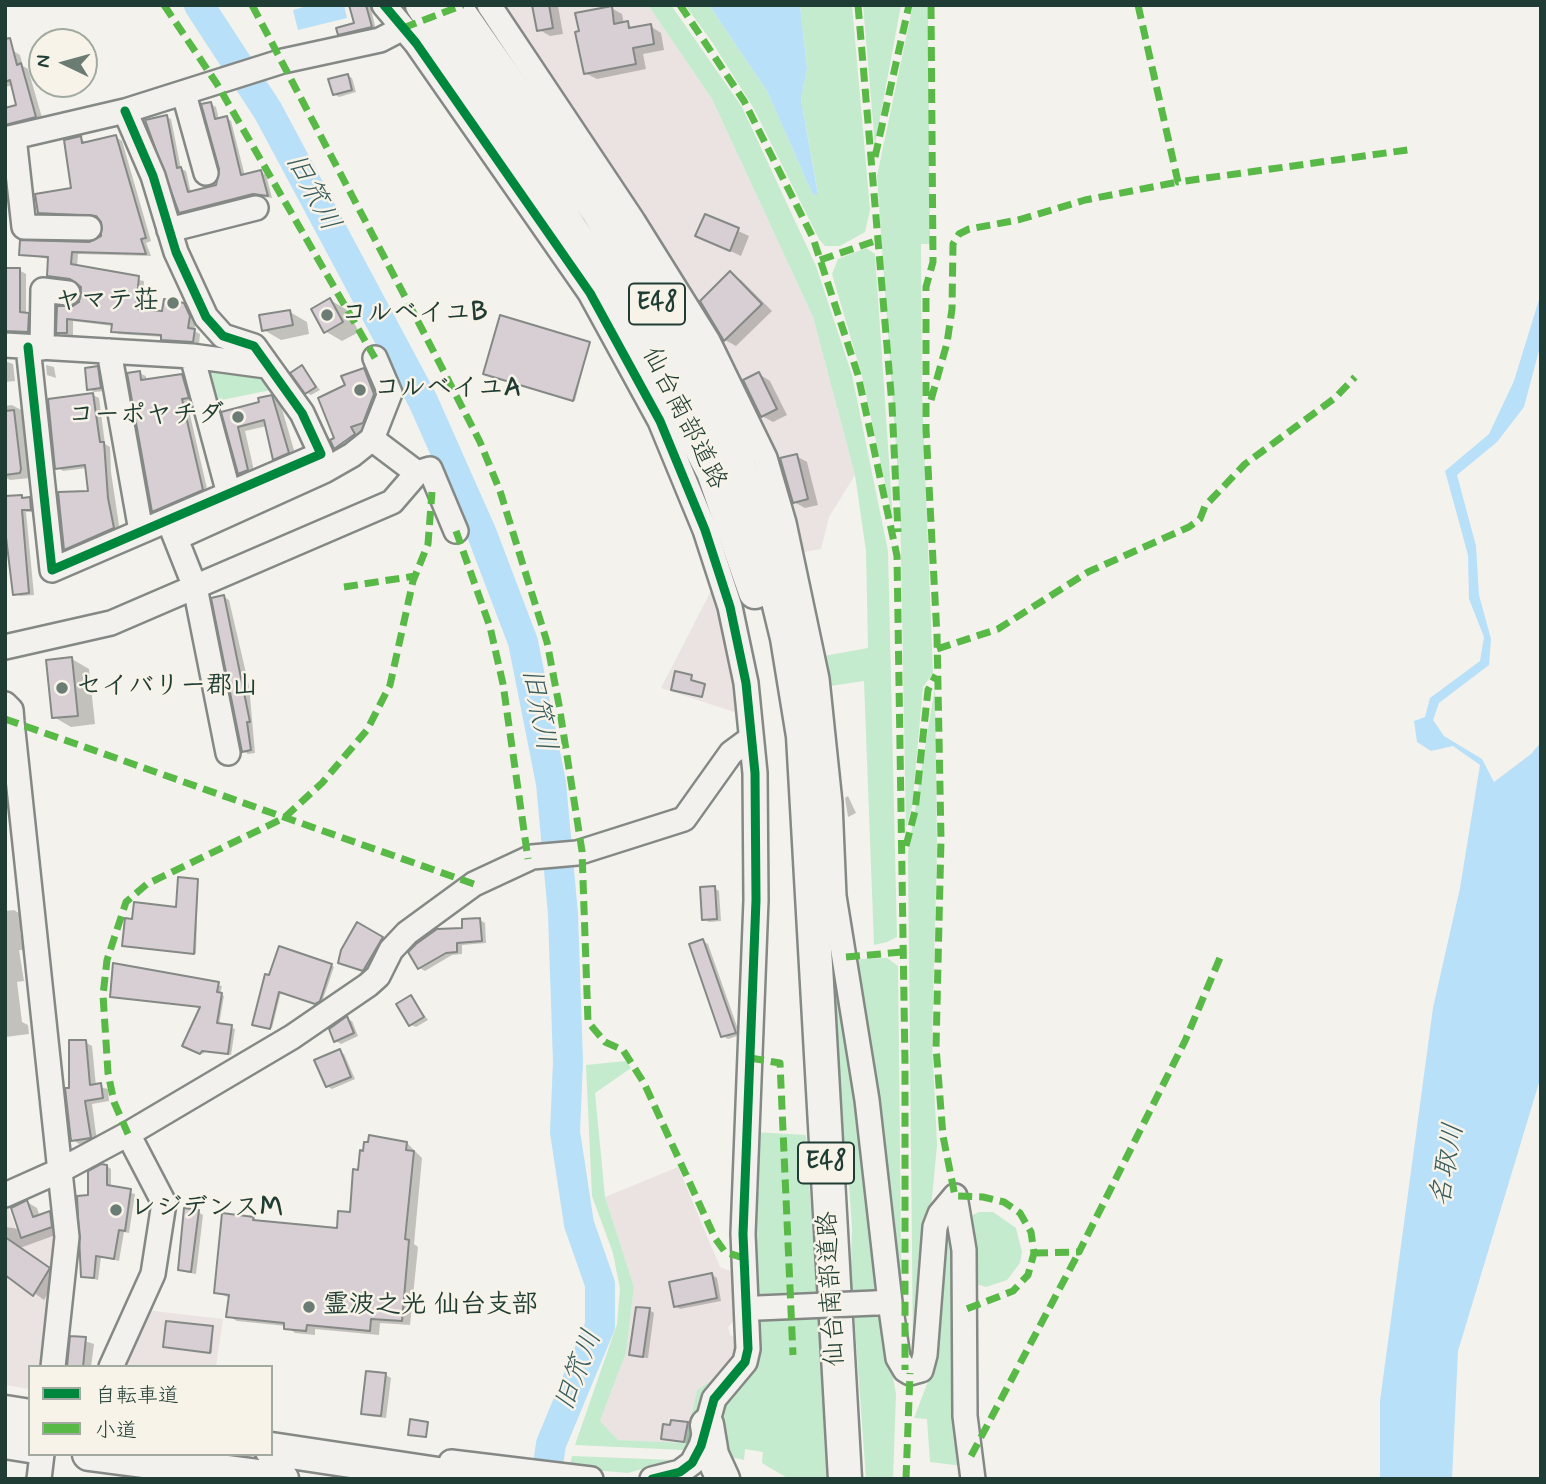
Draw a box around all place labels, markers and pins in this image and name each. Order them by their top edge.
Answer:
place label: ヤマテ荘 [55,287,159,319]
marker: ヤマテ荘 [165,295,181,311]
place label: コルベイユB [341,299,487,331]
marker: コルベイユB [319,307,335,323]
place label: コルベイユA [374,374,521,406]
marker: コルベイユA [352,382,368,398]
place label: コーポヤチダ [68,401,224,433]
marker: コーポヤチダ [230,409,246,425]
place label: セイバリー郡山 [76,672,258,704]
marker: セイバリー郡山 [54,680,70,696]
place label: レジデンスM [130,1194,283,1226]
marker: レジデンスM [108,1202,124,1218]
place label: 霊波之光 仙台支部 [323,1291,538,1323]
marker: 霊波之光 仙台支部 [301,1299,317,1315]

